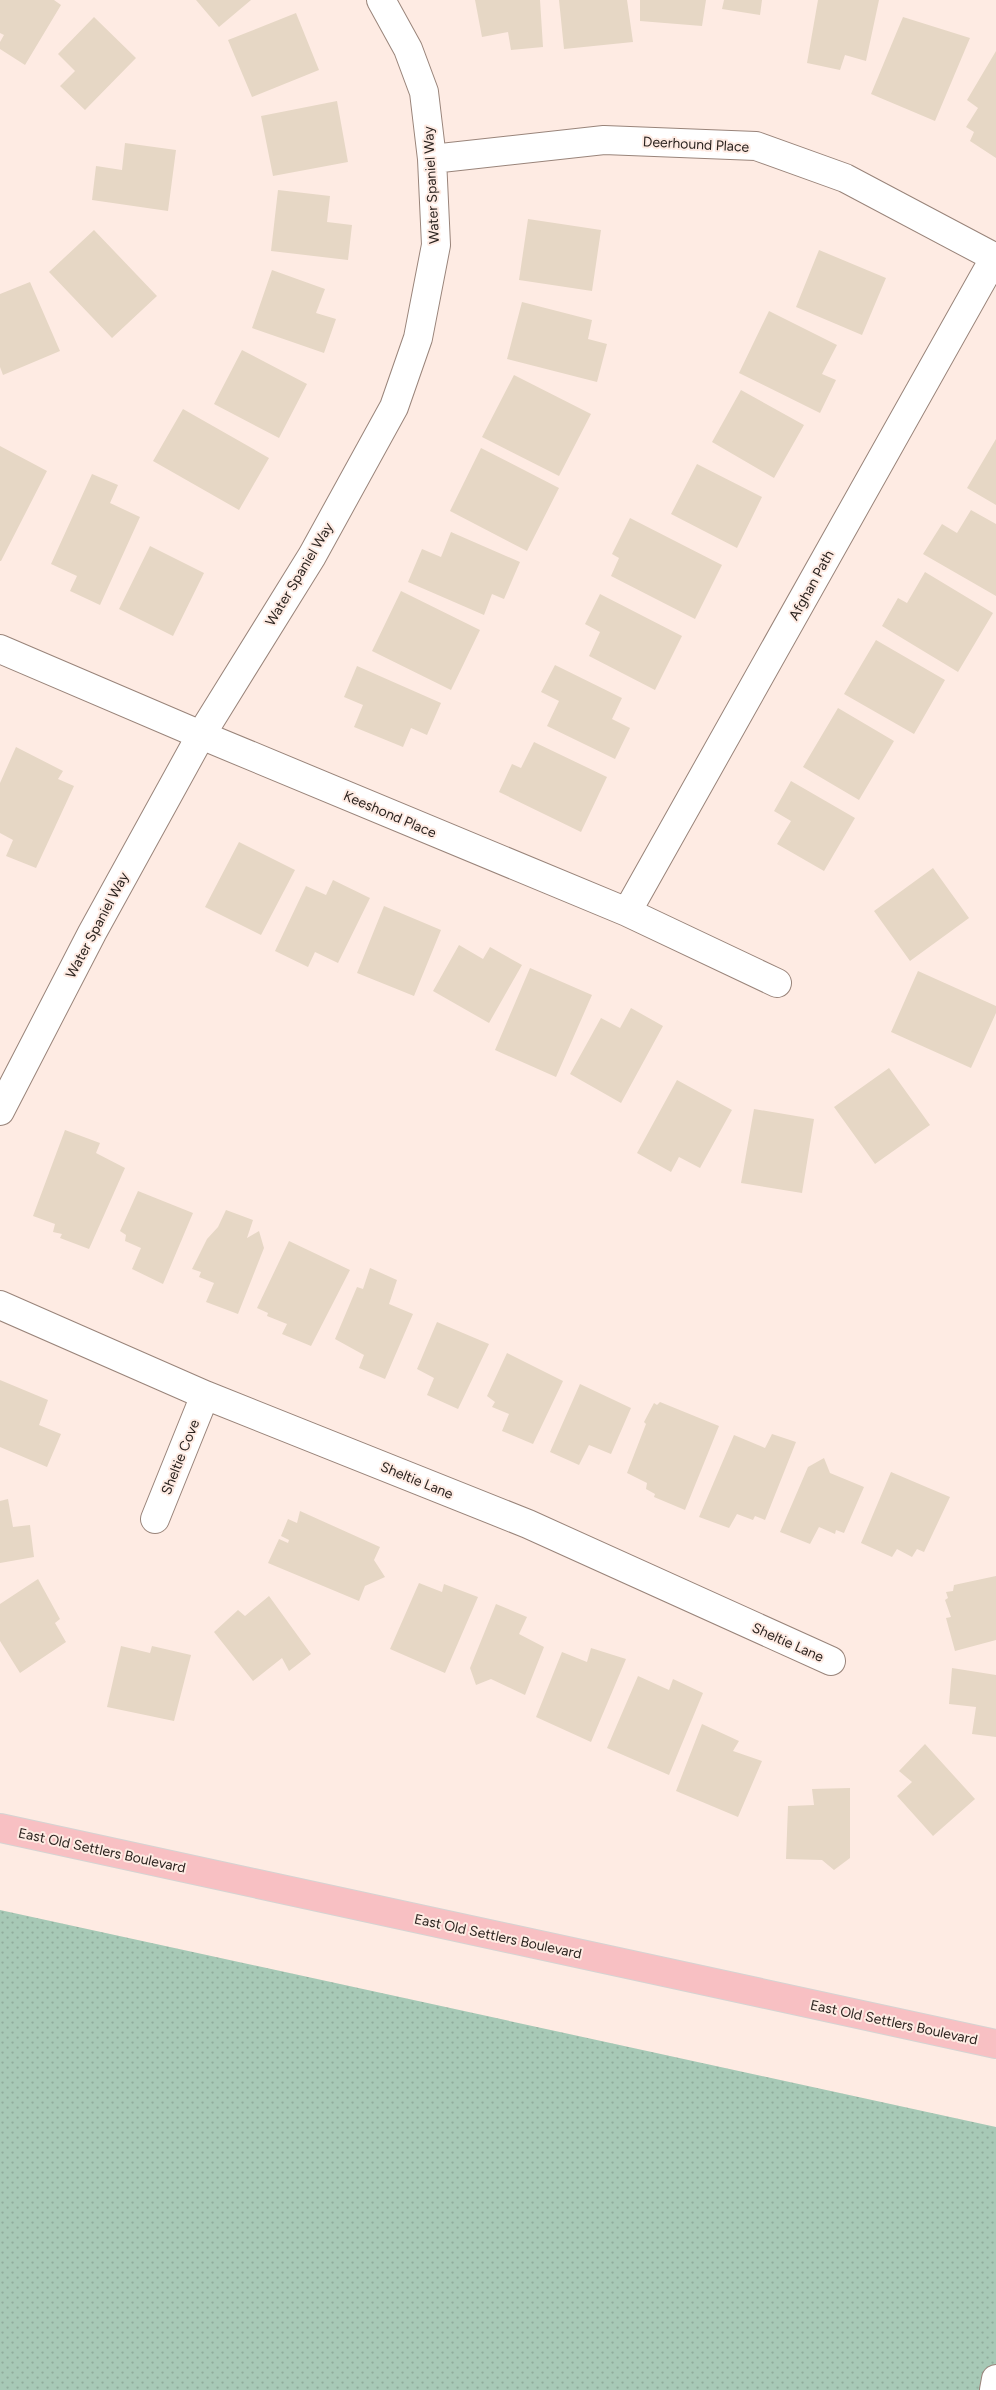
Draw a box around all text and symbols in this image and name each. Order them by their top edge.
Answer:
street label: Water Spaniel Way [420,125,443,244]
street label: Deerhound Place [642,133,750,156]
street label: Water Spaniel Way [262,519,337,629]
street label: Afghan Path [785,547,838,623]
street label: Keeshond Place [341,787,439,842]
street label: Water Spaniel Way [62,869,133,981]
street label: Sheltie Cove [158,1417,203,1497]
street label: Sheltie Lane [378,1458,456,1503]
street label: Sheltie Lane [749,1619,827,1666]
street label: East Old Settlers Boulevard [17,1824,187,1877]
street label: East Old Settlers Boulevard [413,1910,583,1963]
street label: East Old Settlers Boulevard [809,1996,979,2049]

